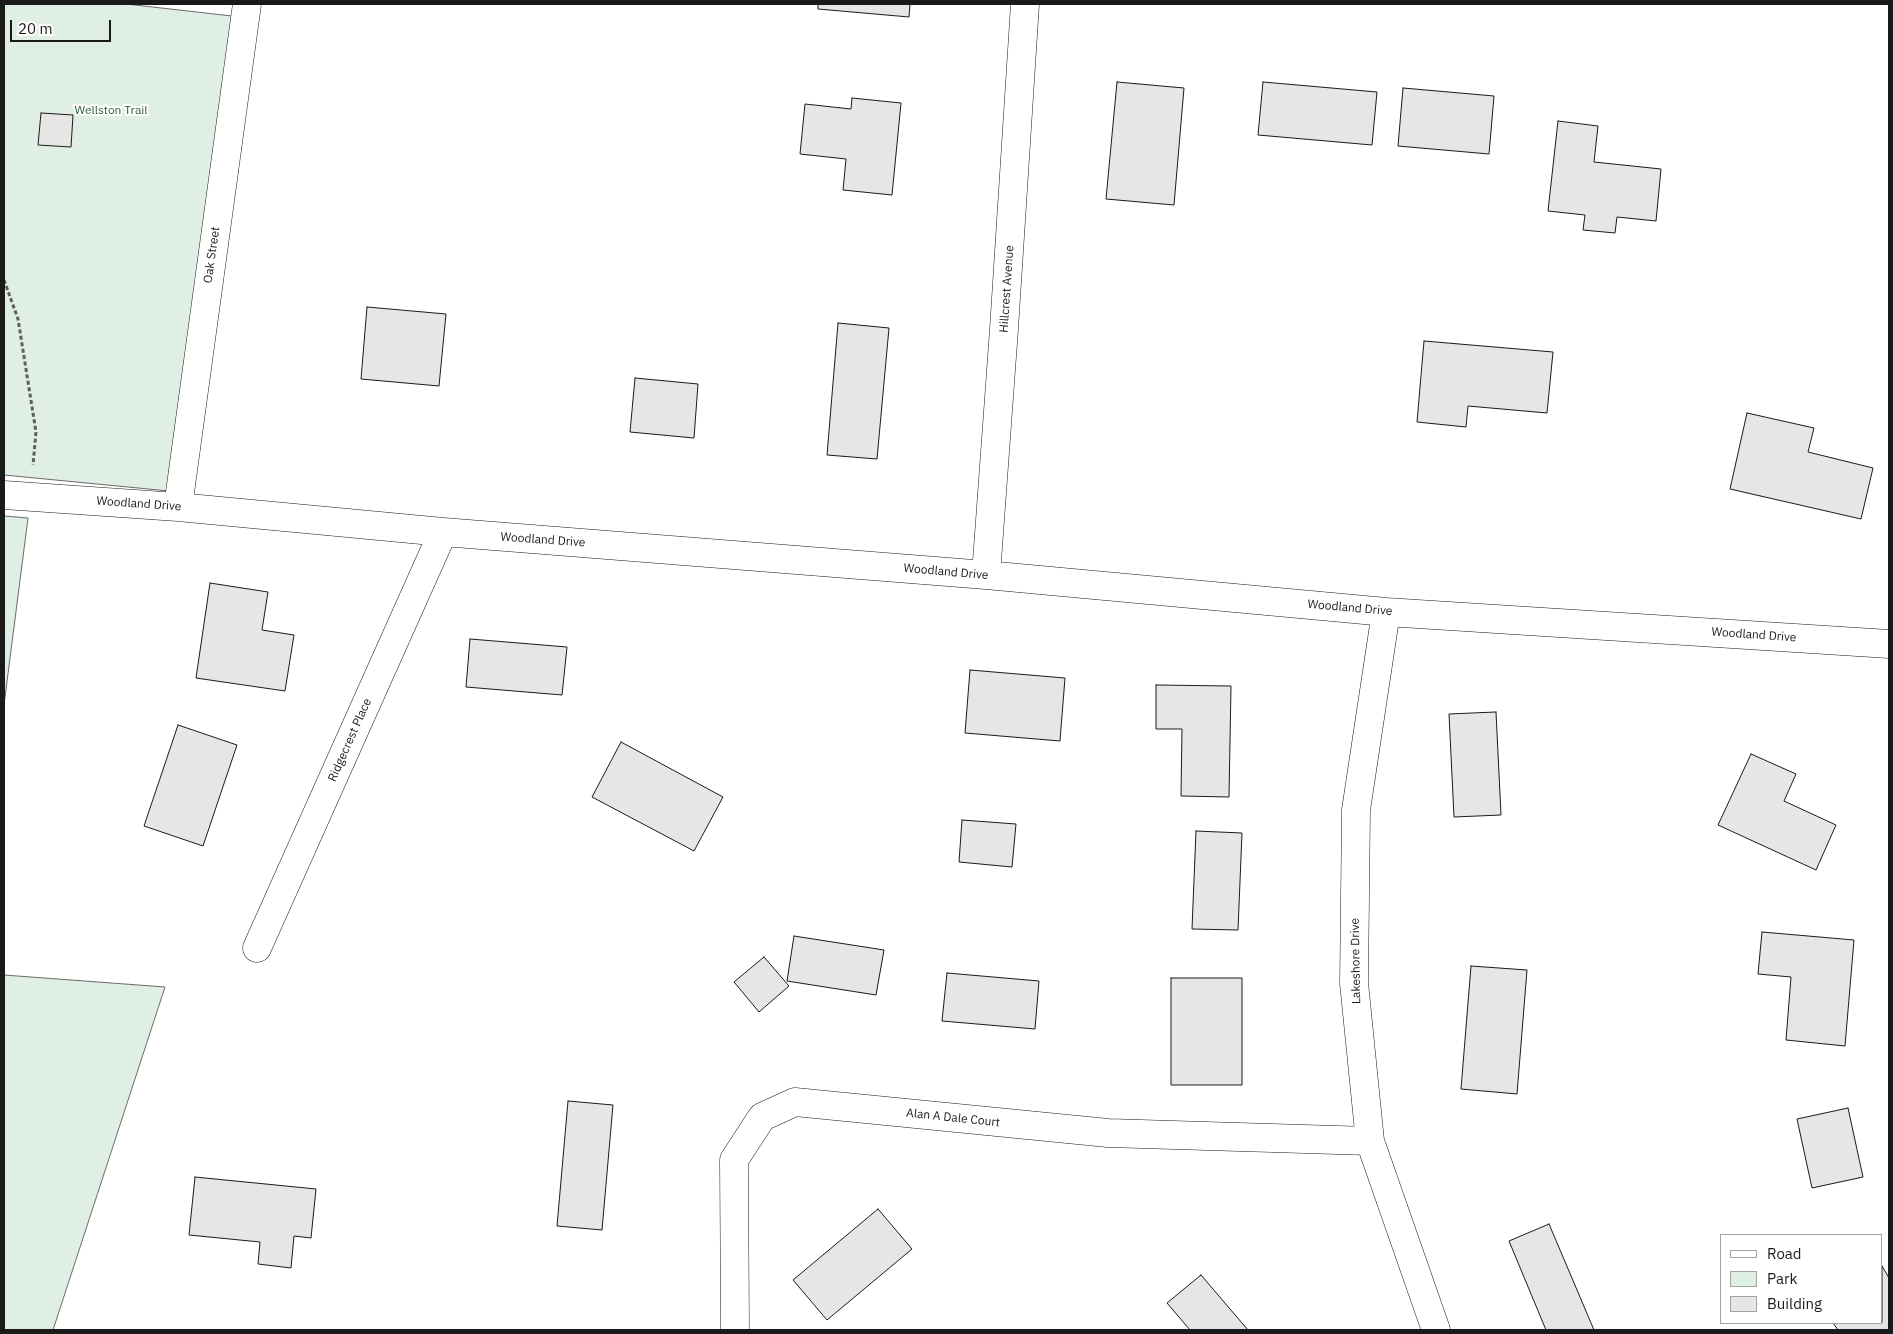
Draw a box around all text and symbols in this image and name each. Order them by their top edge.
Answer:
scale bar [12,10,114,42]
text: 20 m [18,19,53,38]
park label: Wellston Trail [74,104,148,118]
street label: Oak Street [201,226,223,284]
street label: Hillcrest Avenue [997,245,1017,333]
street label: Woodland Drive [96,494,182,514]
street label: Woodland Drive [500,530,586,550]
street label: Woodland Drive [903,561,989,583]
street label: Woodland Drive [1307,597,1393,619]
street label: Woodland Drive [1711,625,1797,645]
street label: Ridgecrest Place [325,696,375,784]
street label: Lakeshore Drive [1348,918,1364,1004]
street label: Alan A Dale Court [905,1106,1001,1130]
legend [1720,1234,1883,1324]
text: Road [1767,1244,1802,1263]
text: Park [1767,1269,1797,1288]
text: Building [1767,1294,1822,1313]

